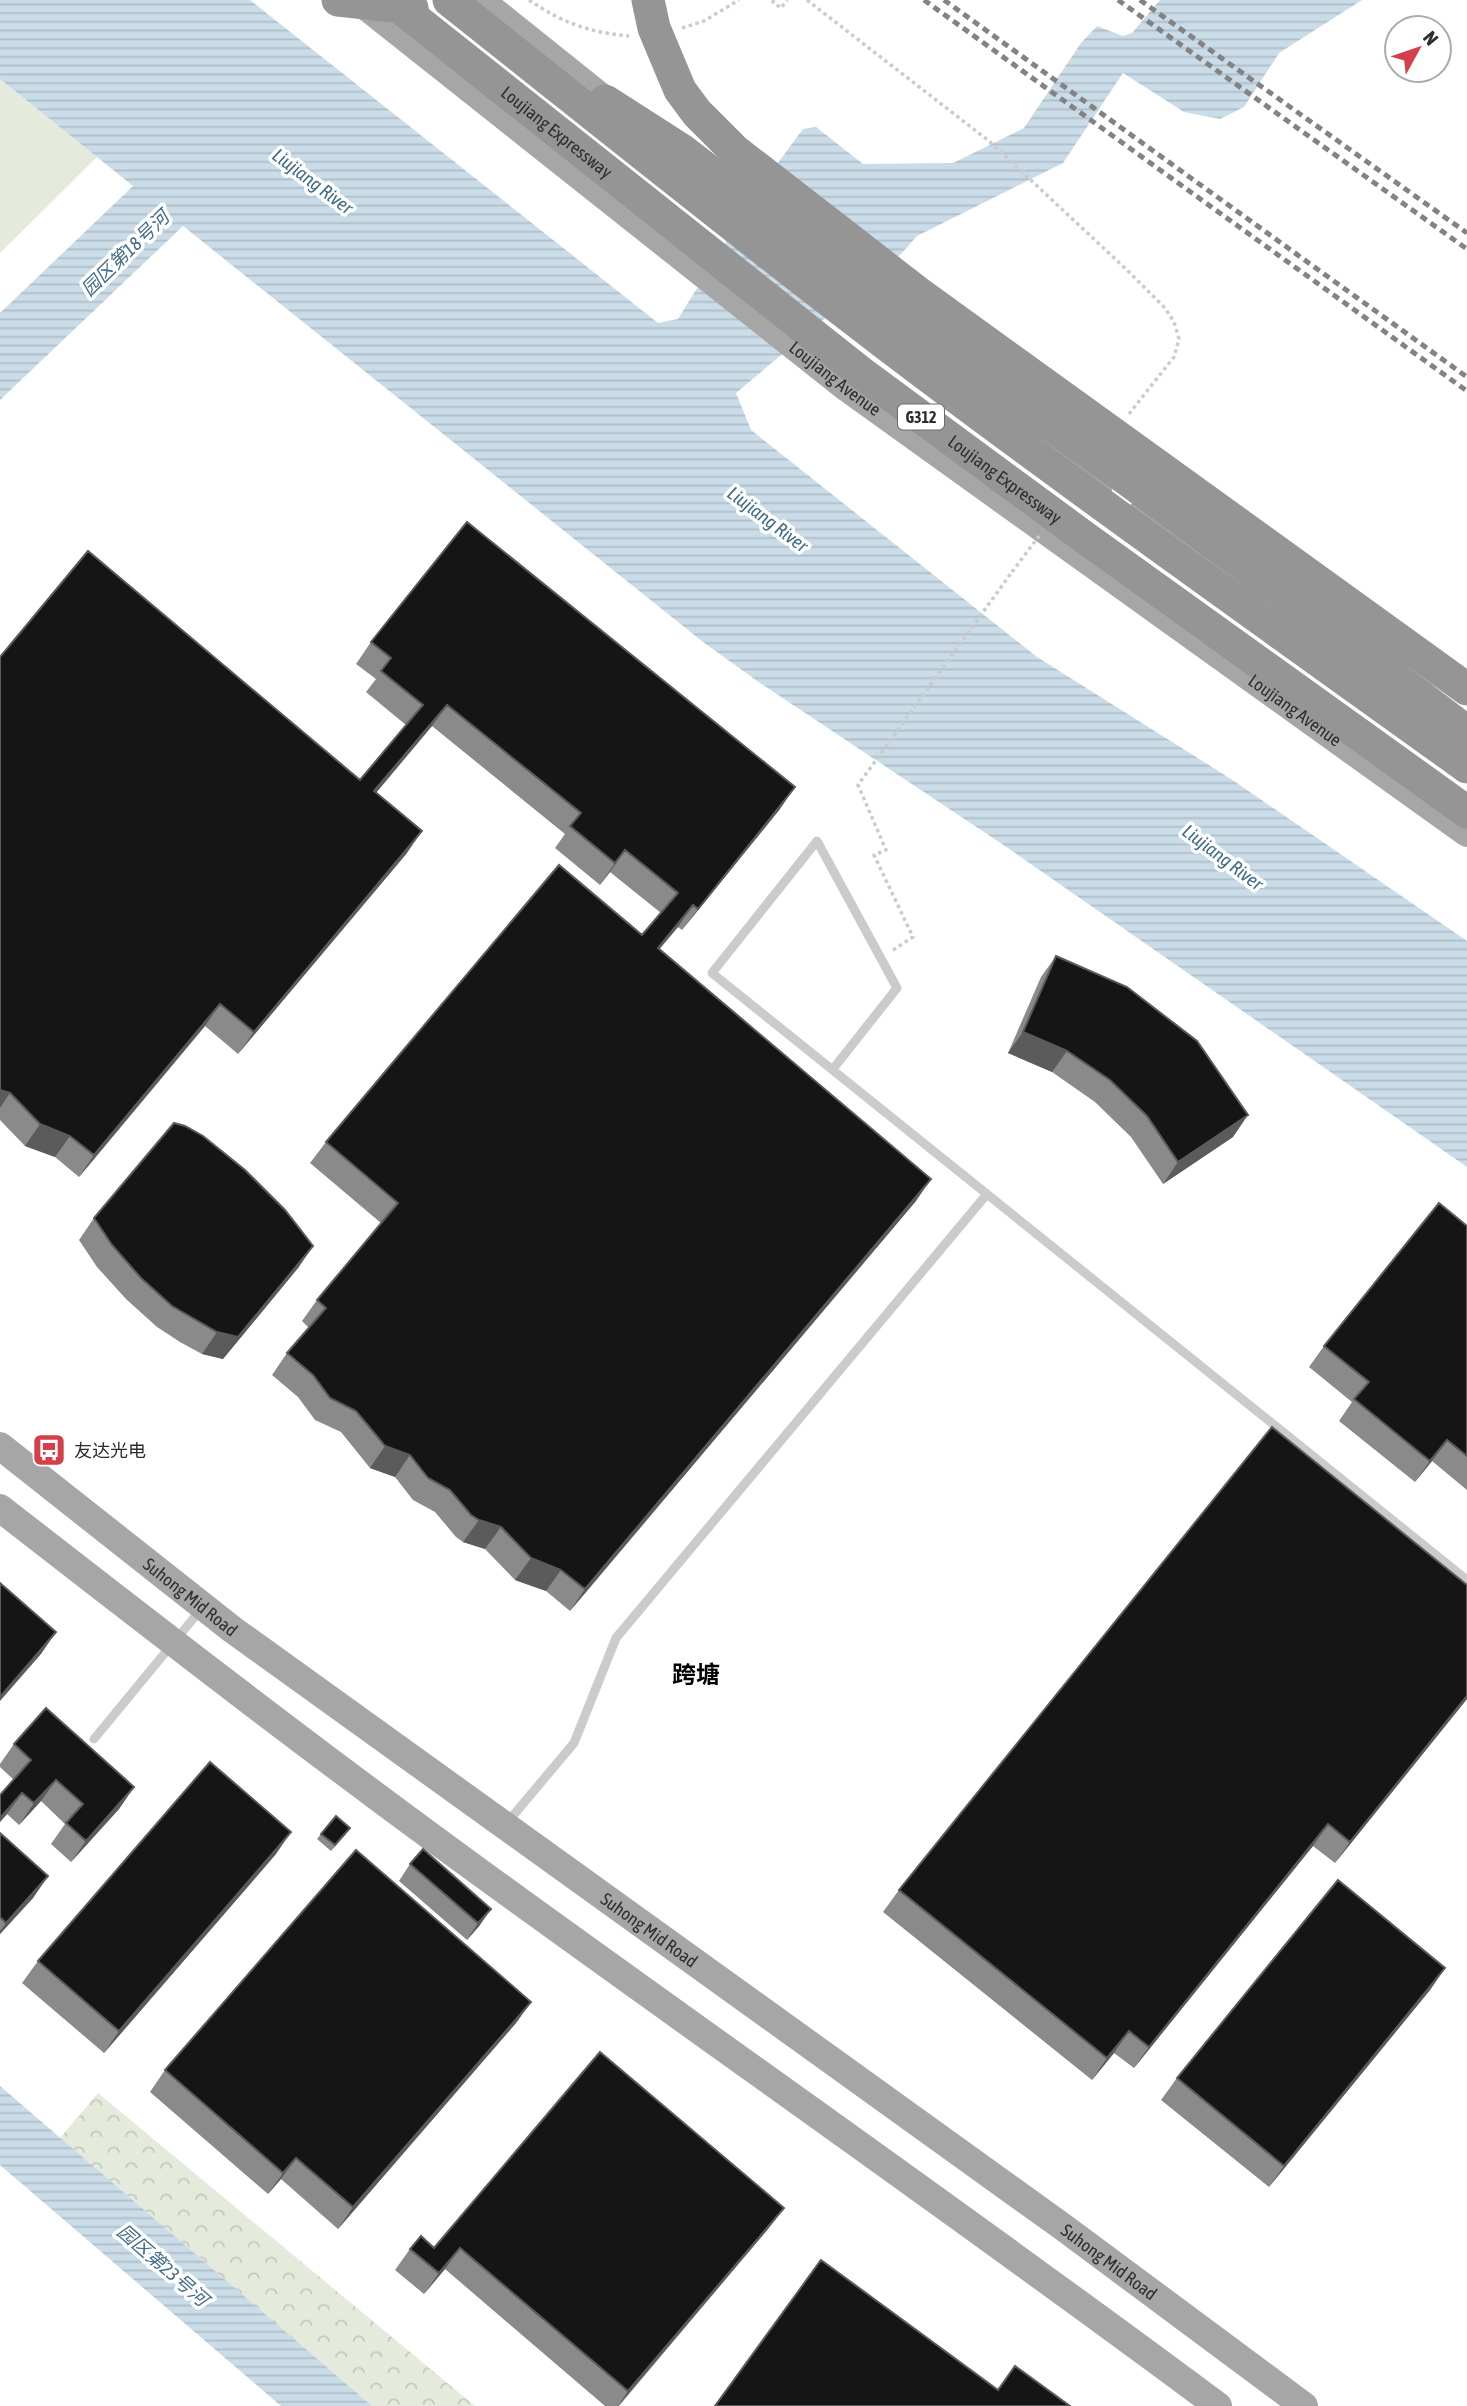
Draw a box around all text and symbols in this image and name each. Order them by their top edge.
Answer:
north arrow [1383,14,1453,84]
text: N [1419,27,1443,49]
street label: Loujiang Expressway [497,81,617,182]
water label: Liujiang River [268,144,359,219]
water label: 园区第18号河 [77,203,176,300]
street label: Loujiang Avenue [786,336,885,420]
road number: G312 [898,404,944,430]
street label: Loujiang Expressway [944,430,1066,528]
water label: Liujiang River [723,482,814,557]
street label: Loujiang Avenue [1245,669,1346,750]
water label: Liujiang River [1178,820,1269,895]
bus stop icon: 友达光电 [30,1431,68,1469]
place label: 友达光电 [74,1440,146,1461]
street label: Suhong Mid Road [139,1553,242,1640]
district label: 跨塘 [672,1661,720,1688]
street label: Suhong Mid Road [597,1888,702,1971]
street label: Suhong Mid Road [1057,2219,1161,2304]
water label: 园区第23号河 [113,2220,216,2313]

